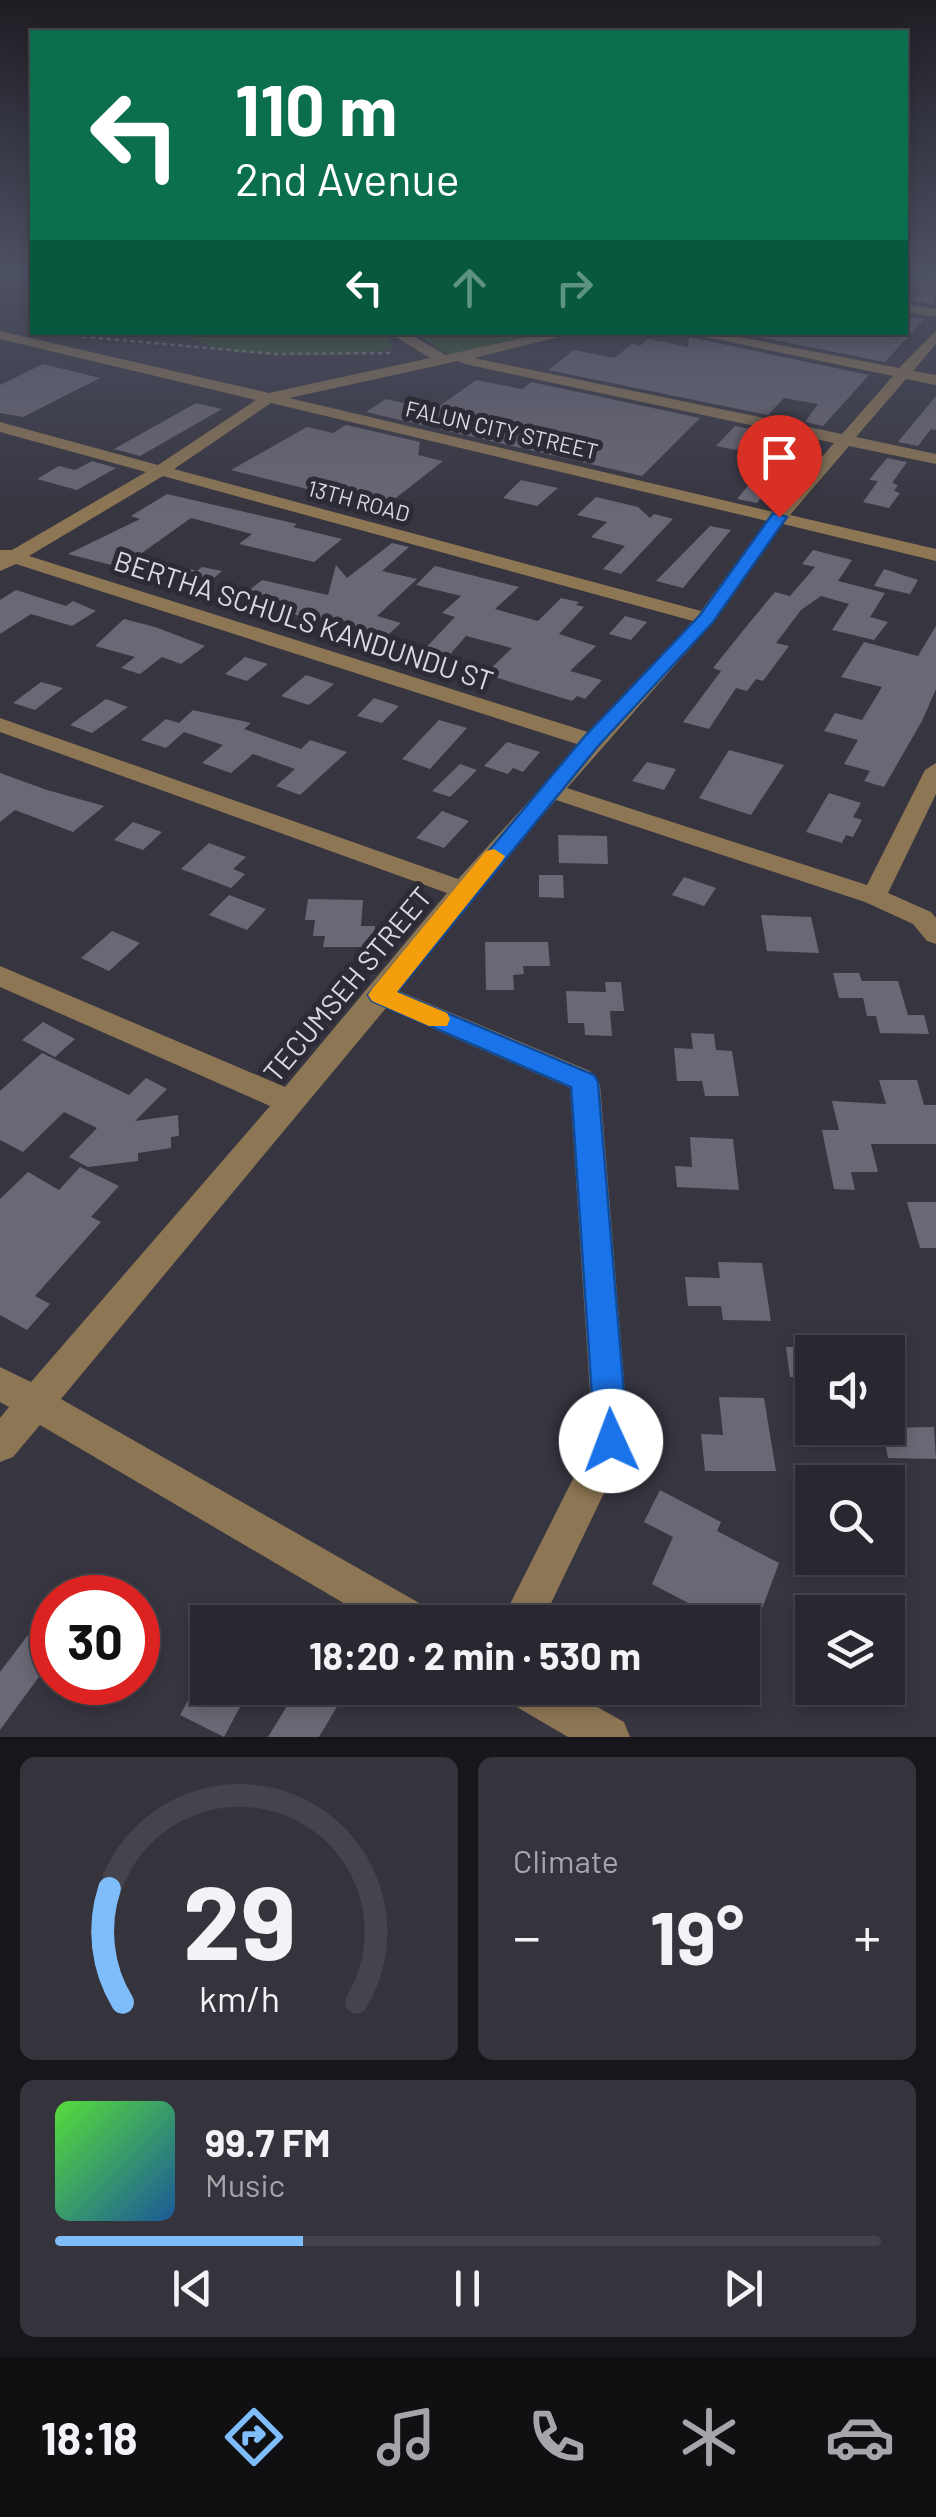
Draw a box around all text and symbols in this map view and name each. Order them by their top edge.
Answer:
text: 110 m [235,66,397,150]
icon: left [70,70,200,200]
text: 2nd Avenue [235,151,460,205]
icon: left [337,260,392,315]
icon: ahead [442,260,497,315]
icon: right [547,260,602,315]
street label: FALUN CITY STREET [403,394,601,464]
pin [737,415,822,518]
icon: arrive [752,430,807,485]
street label: 13TH ROAD [305,474,413,526]
street label: BERTHA SCHULS KANDUNDU ST [110,543,498,697]
street label: TECUMSEH STREET [256,880,438,1088]
map controls [795,1335,905,1705]
button: sound [795,1335,905,1445]
position arrow [559,1389,663,1493]
button: search [795,1465,905,1575]
speed limit sign: 30 [30,1575,160,1705]
button: layers [795,1595,905,1705]
text: 18:20 · 2 min · 530 m [309,1632,641,1678]
text: Climate [513,1841,619,1879]
text: 29 [182,1856,296,1981]
text: 19° [650,1890,744,1980]
text: − [513,1902,541,1968]
text: + [853,1902,881,1968]
text: km/h [199,1976,279,2019]
text: 99.7 FM [205,2119,331,2165]
text: Music [205,2165,285,2203]
icon: previous [165,2261,220,2316]
icon: pause [440,2261,495,2316]
icon: next [716,2261,771,2316]
icon: directions [219,2402,289,2472]
icon: music [371,2402,441,2472]
icon: phone [522,2402,592,2472]
icon: climate [674,2402,744,2472]
icon: car [825,2402,895,2472]
text: 18:18 [41,2410,138,2464]

